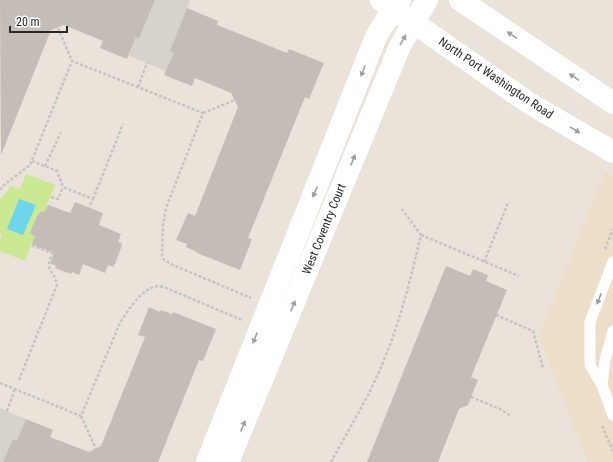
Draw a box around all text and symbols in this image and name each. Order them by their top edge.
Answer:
scale bar [10,8,67,34]
text: 20 m [16,15,40,29]
one-way arrow [506,31,517,39]
one-way arrow [400,34,407,46]
street label: North Port Washington Road [436,34,556,122]
one-way arrow [359,66,365,78]
one-way arrow [569,73,579,81]
one-way arrow [570,126,580,134]
one-way arrow [350,153,356,165]
street label: West Coventry Court [299,181,349,276]
one-way arrow [311,186,317,198]
one-way arrow [596,293,602,305]
one-way arrow [290,299,296,311]
one-way arrow [252,333,258,345]
one-way arrow [240,420,246,431]

